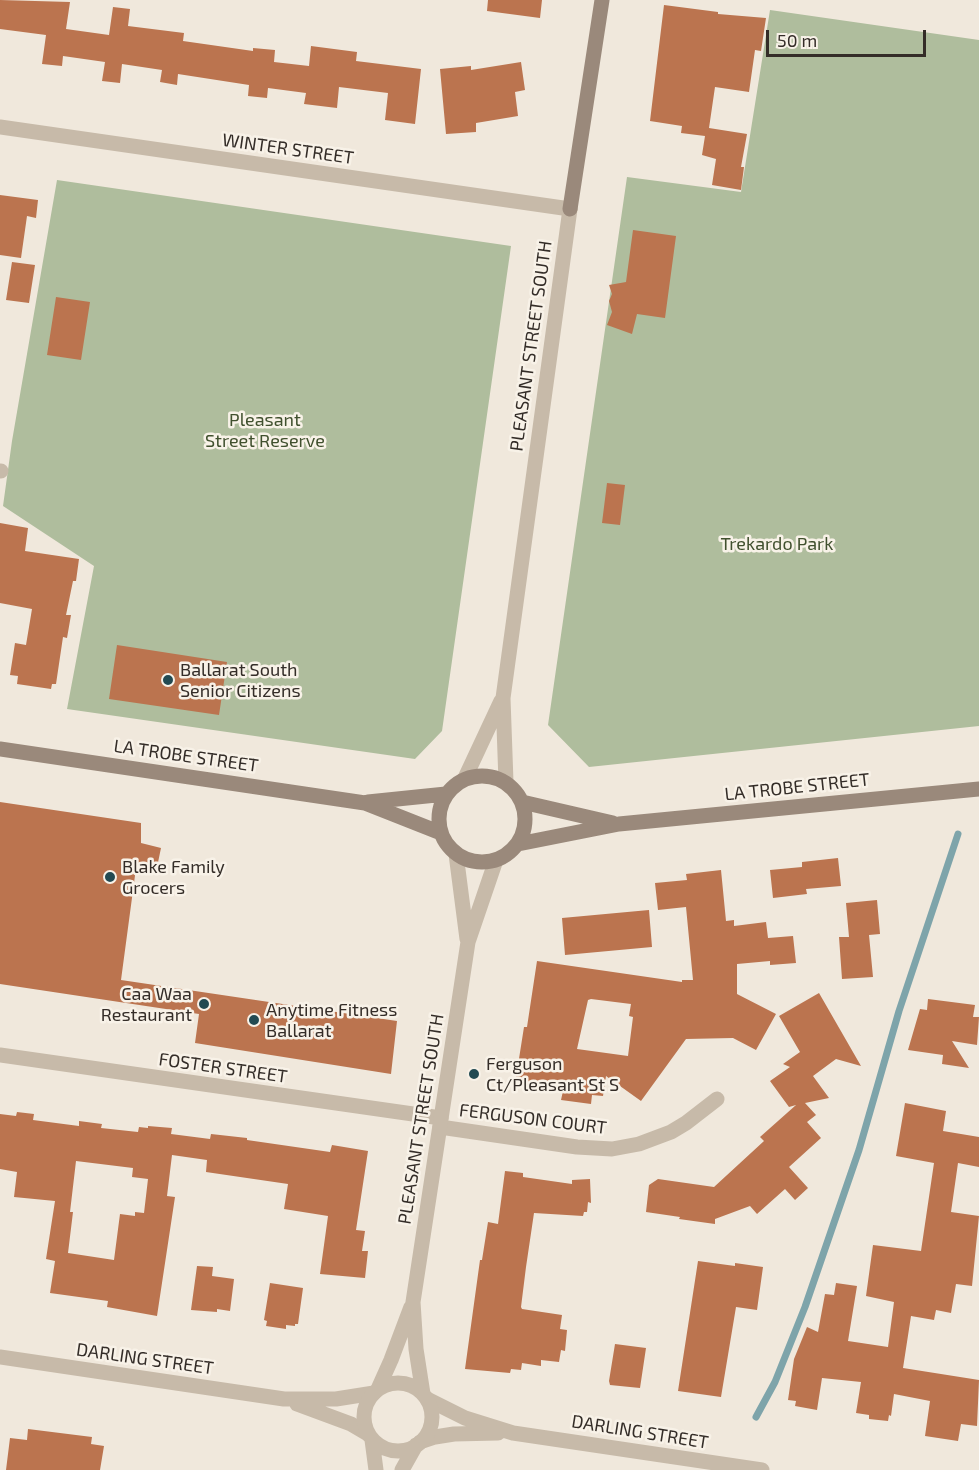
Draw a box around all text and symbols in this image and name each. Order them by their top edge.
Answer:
scale bar [769,18,930,56]
text: 50 m [777,29,817,51]
street label: WINTER STREET [221,129,355,169]
street label: PLEASANT STREET SOUTH [506,239,556,453]
park label: Pleasant Street Reserve [205,409,325,452]
park label: Trekardo Park [721,533,833,555]
place label: Ballarat South Senior Citizens [180,659,301,702]
marker: Ballarat South Senior Citizens [161,673,175,687]
street label: LA TROBE STREET [112,735,260,777]
street label: LA TROBE STREET [723,769,871,805]
place label: Blake Family Grocers [122,856,225,898]
marker: Blake Family Grocers [103,870,117,884]
place label: Caa Waa Restaurant [101,983,192,1026]
marker: Caa Waa Restaurant [197,997,211,1011]
place label: Anytime Fitness Ballarat [266,999,397,1042]
street label: PLEASANT STREET SOUTH [394,1012,448,1226]
marker: Anytime Fitness Ballarat [247,1013,261,1027]
street label: FOSTER STREET [157,1048,289,1088]
place label: Ferguson Ct/Pleasant St S [486,1053,619,1096]
marker: Ferguson Ct/Pleasant St S [467,1067,481,1081]
street label: FERGUSON COURT [458,1099,608,1139]
street label: DARLING STREET [75,1339,215,1379]
street label: DARLING STREET [570,1411,710,1453]

